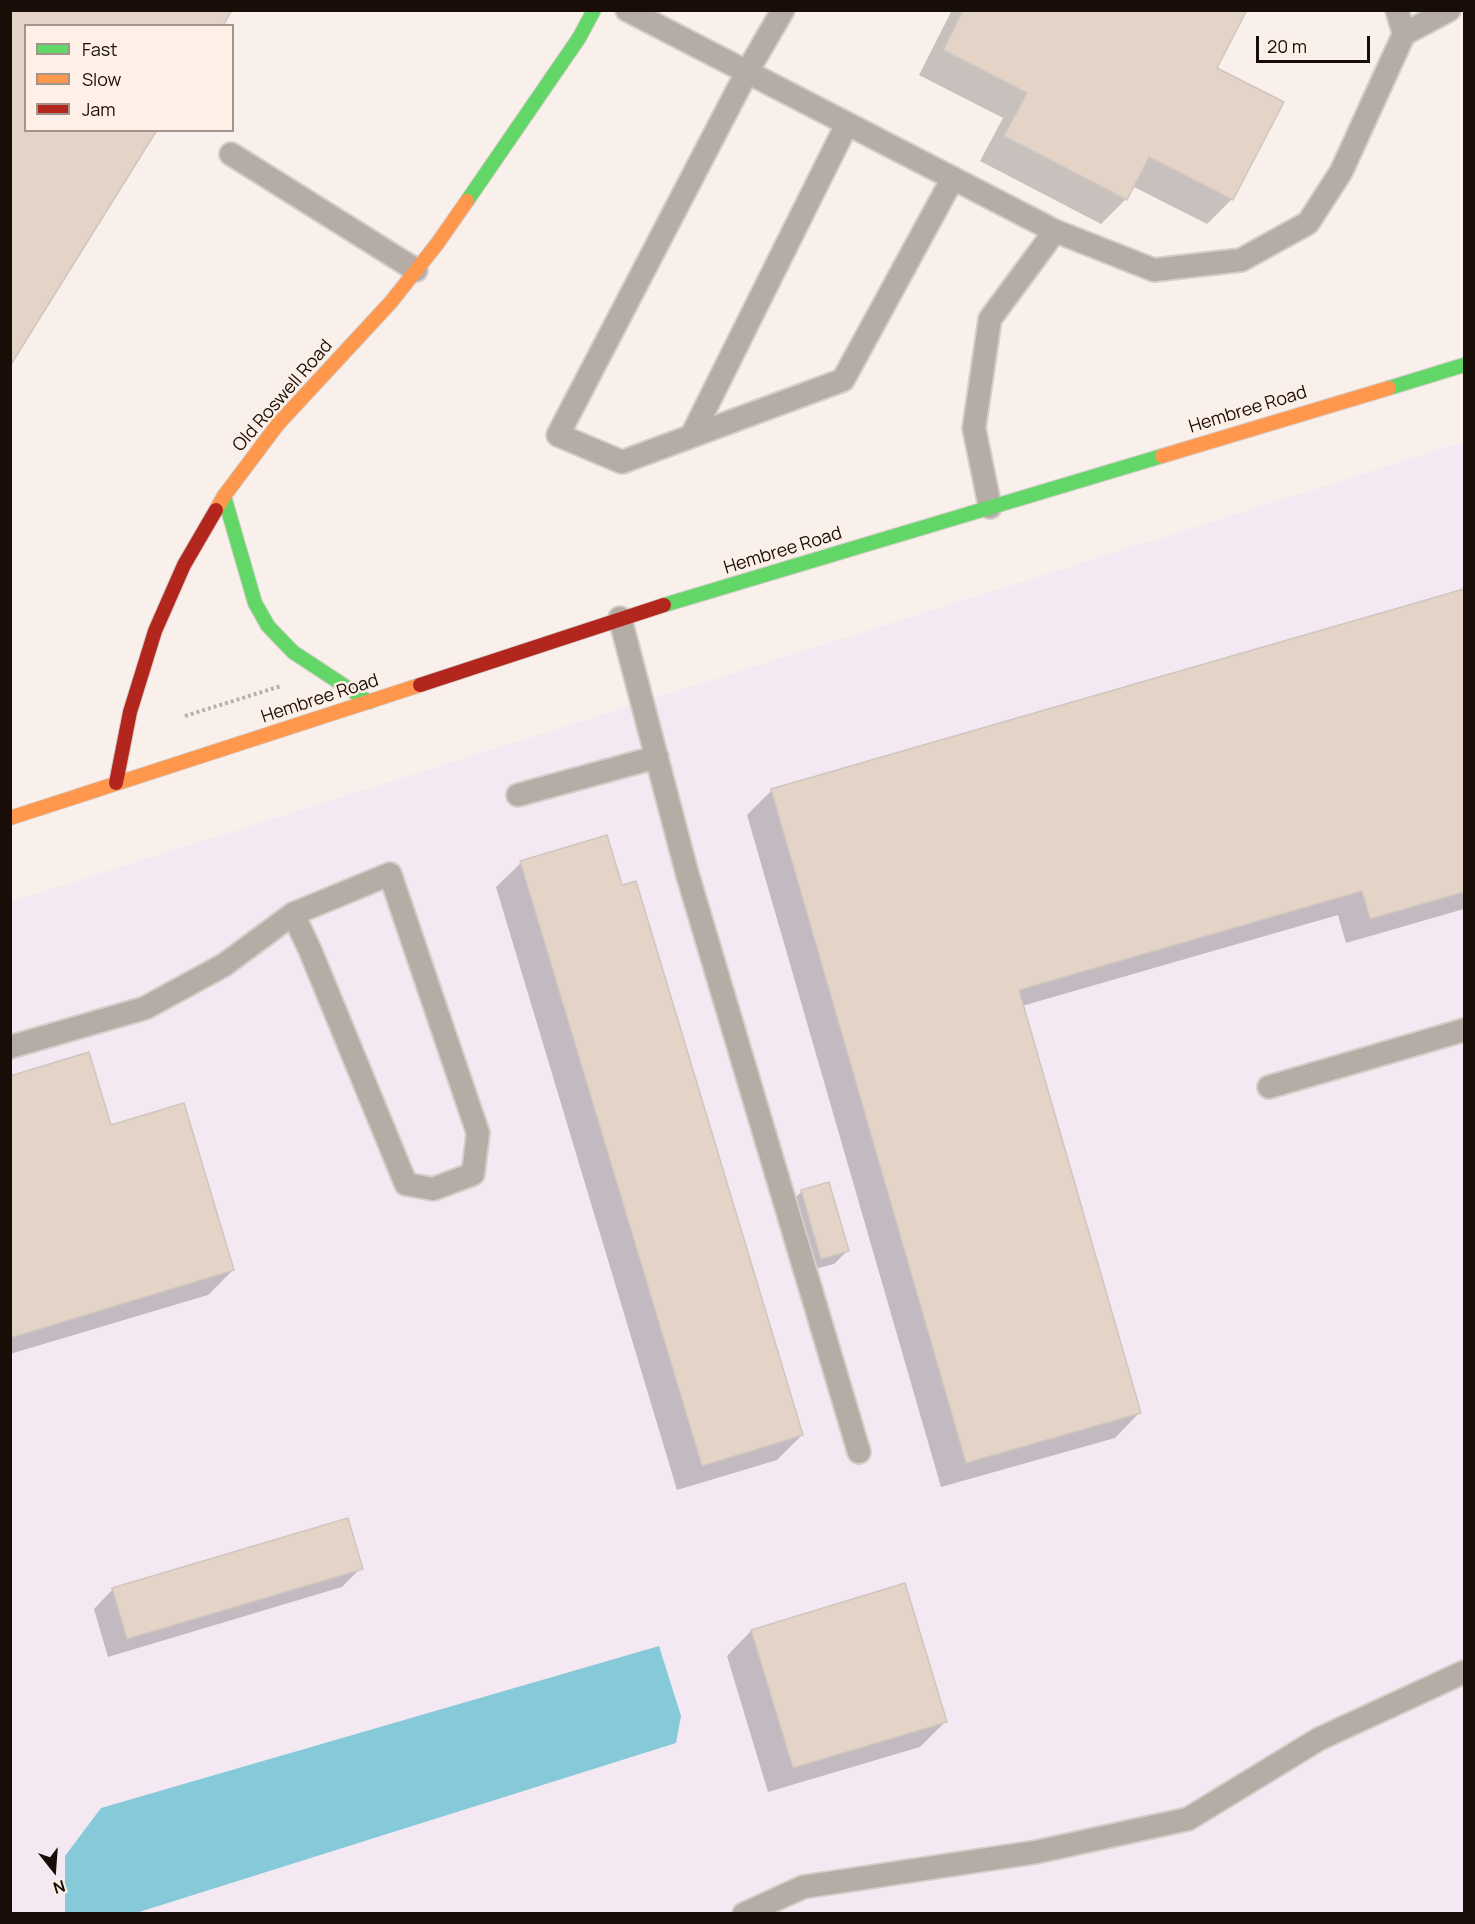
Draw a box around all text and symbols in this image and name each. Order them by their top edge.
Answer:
legend [24,24,234,132]
scale bar [1259,24,1373,62]
text: 20 m [1267,34,1307,58]
text: Fast [82,37,117,61]
text: Slow [82,67,121,91]
text: Jam [82,97,116,121]
street label: Old Roswell Road [229,336,337,456]
street label: Hembree Road [1186,382,1310,438]
street label: Hembree Road [721,523,845,579]
street label: Hembree Road [259,670,381,728]
north arrow [24,1840,84,1900]
text: N [51,1875,68,1899]

